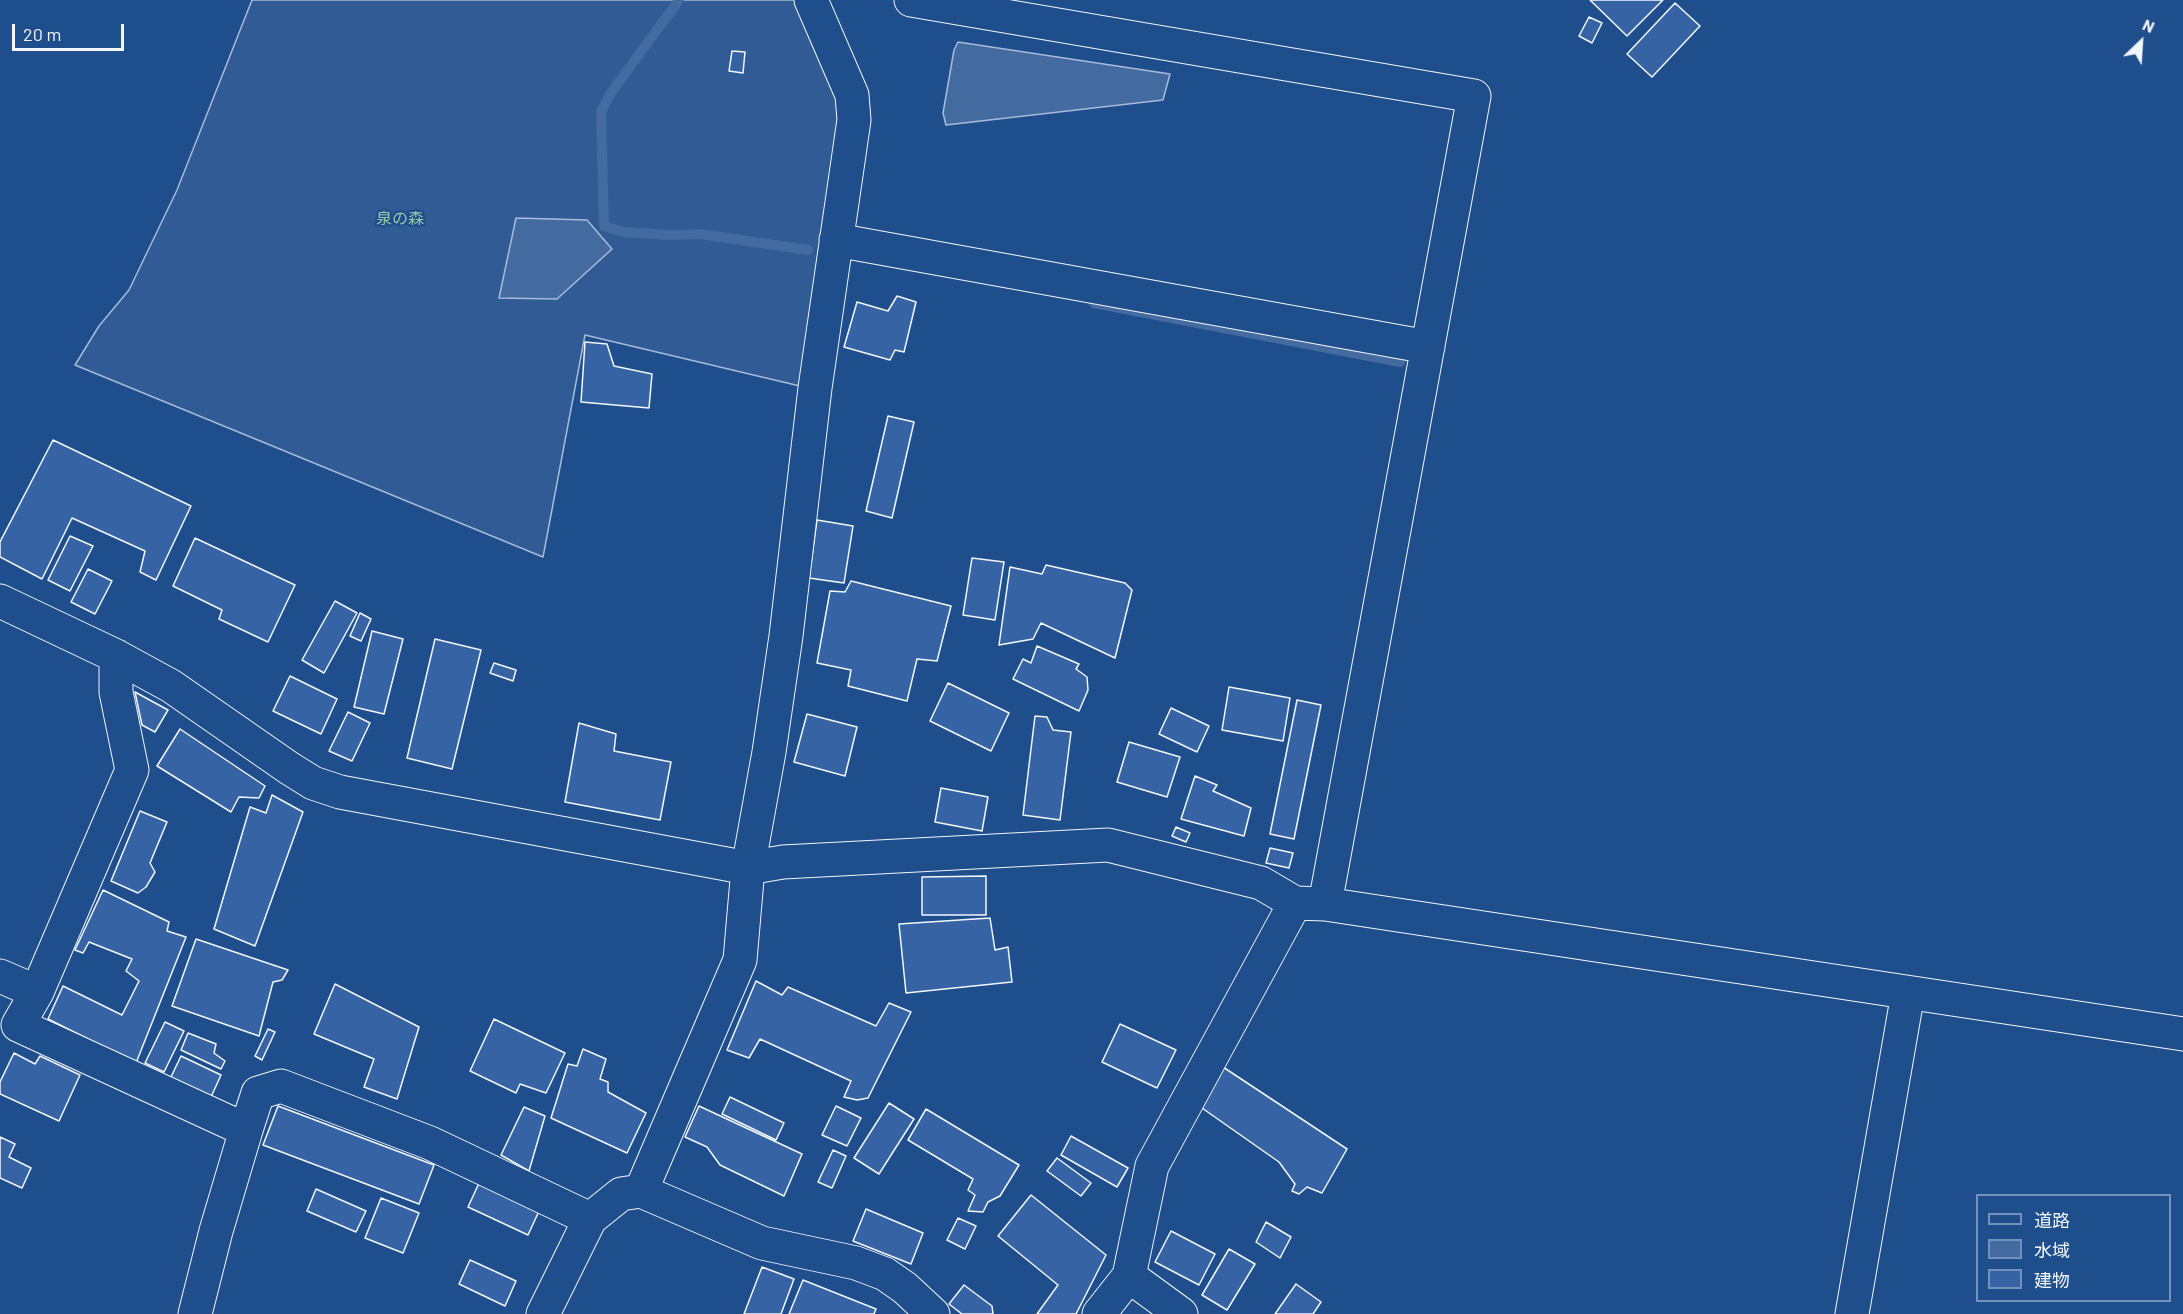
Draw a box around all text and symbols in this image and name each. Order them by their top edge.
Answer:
scale bar [15,12,128,50]
north arrow [2111,12,2171,72]
text: N [2140,14,2158,36]
text: 20 m [23,23,61,45]
park label: 泉の森 [376,209,424,229]
legend [1976,1194,2171,1302]
text: 道路 [2034,1209,2070,1231]
text: 水域 [2034,1239,2070,1261]
text: 建物 [2034,1269,2070,1291]

